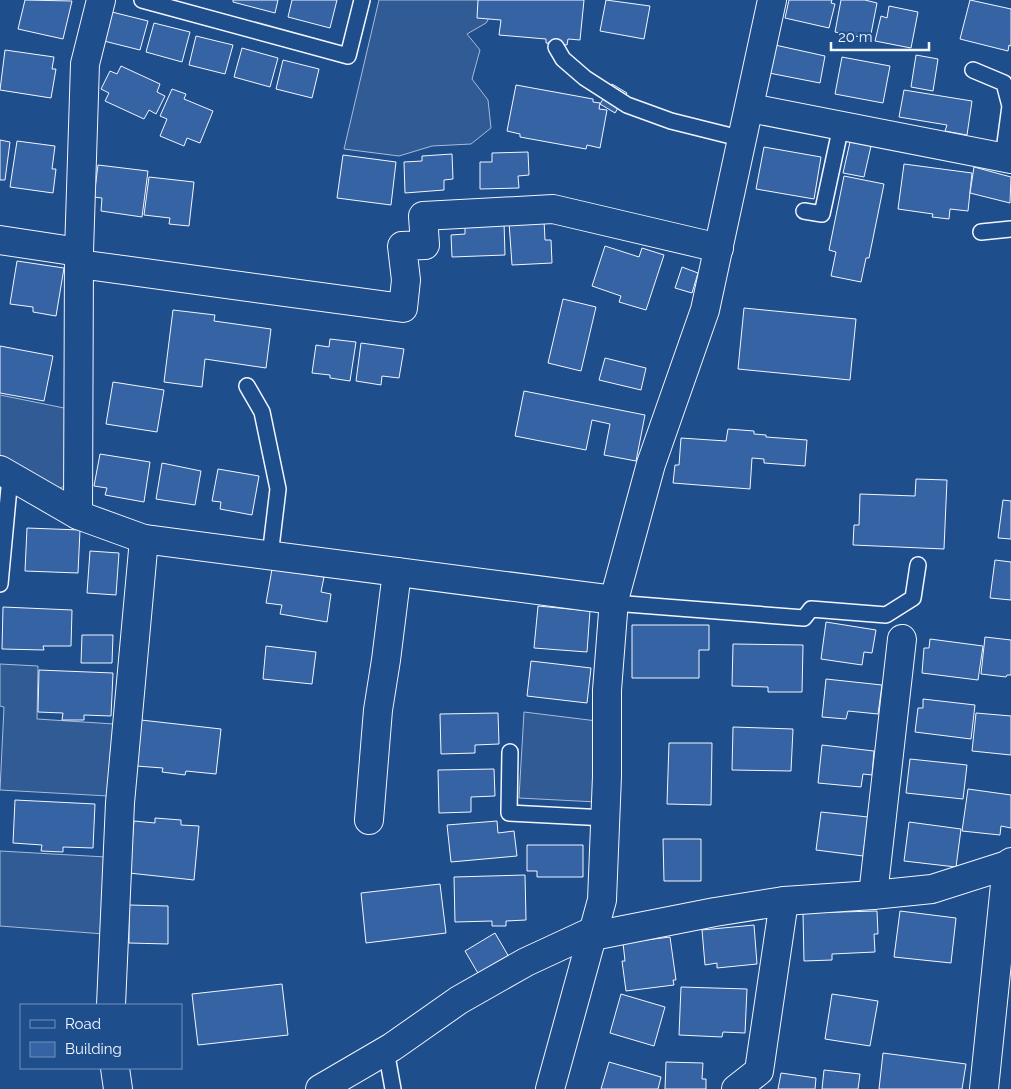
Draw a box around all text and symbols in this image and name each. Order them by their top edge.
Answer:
scale bar [831,20,928,52]
text: 20 m [838,28,873,46]
legend [20,1004,182,1069]
text: Road [65,1015,101,1033]
text: Building [65,1040,122,1058]

